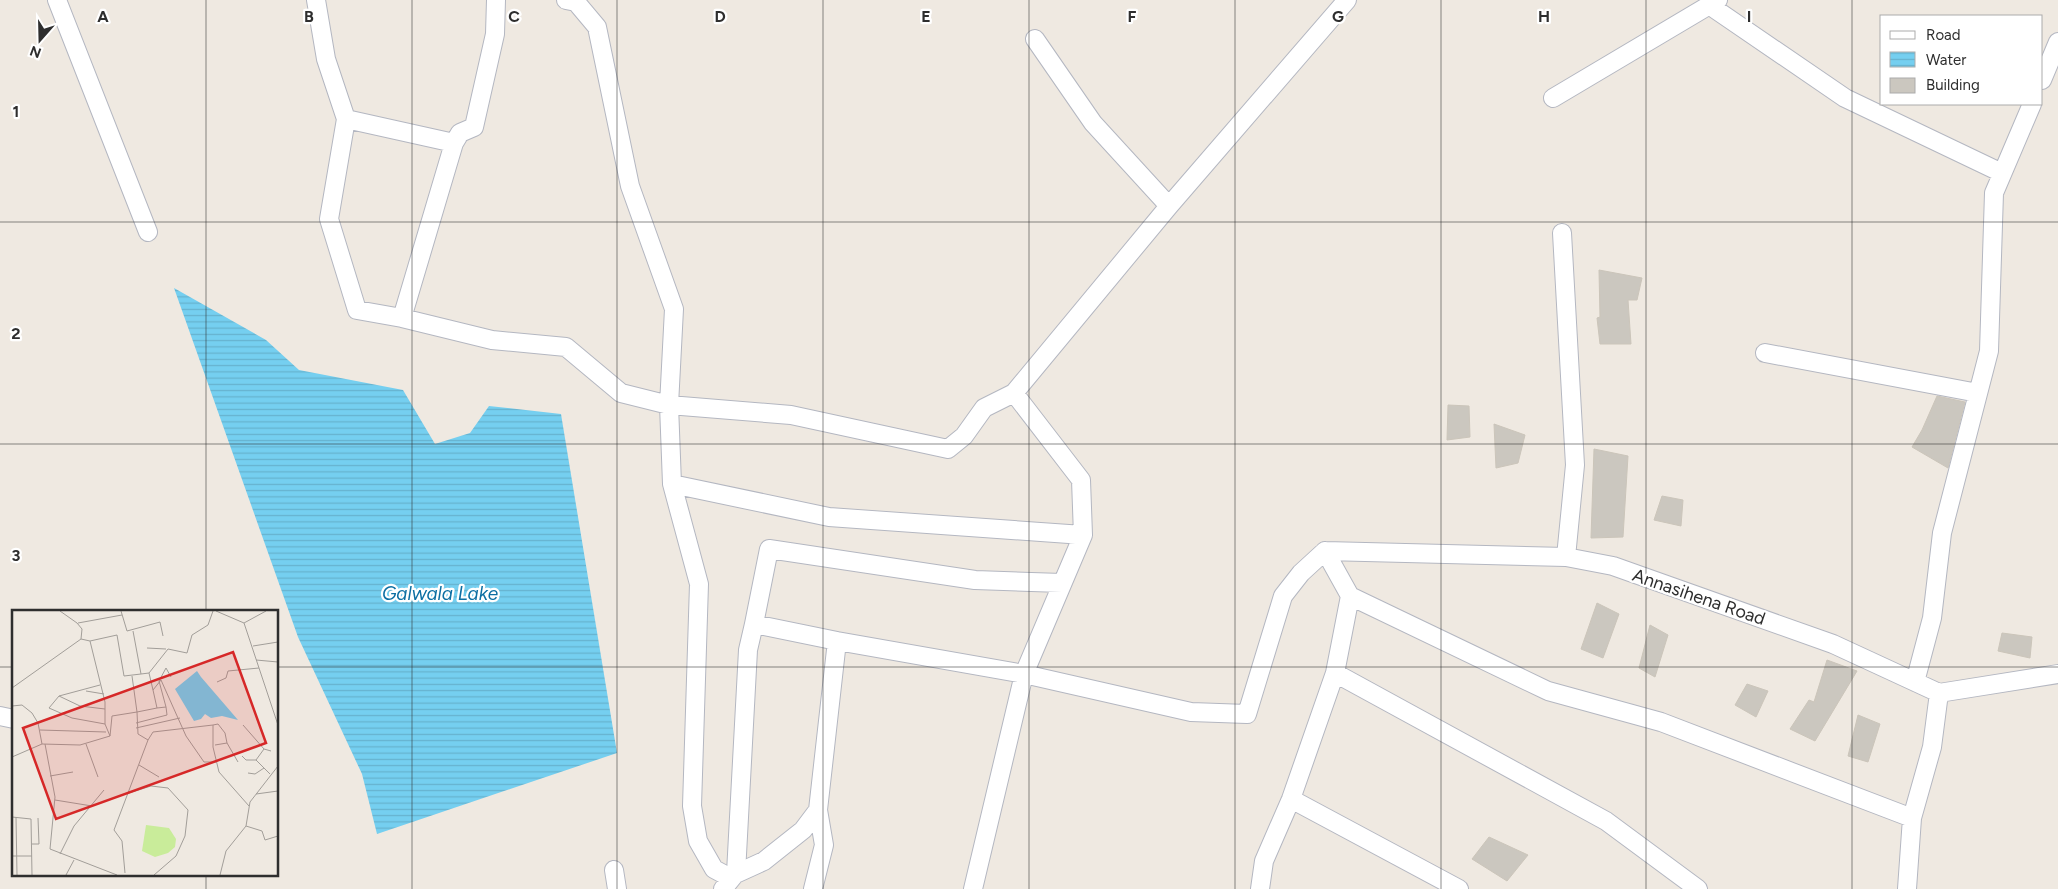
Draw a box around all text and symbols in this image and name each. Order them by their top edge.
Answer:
text: A [97,7,109,26]
text: B [304,7,314,26]
text: C [508,7,520,26]
text: D [714,7,726,26]
text: E [921,7,931,26]
text: F [1128,7,1137,26]
text: G [1332,7,1344,26]
text: H [1538,7,1550,26]
text: I [1747,7,1751,26]
north arrow [15,15,65,65]
legend [1880,15,2043,105]
text: Road [1926,26,1961,44]
text: N [28,42,44,62]
text: Water [1926,51,1966,69]
text: Building [1926,76,1980,94]
text: 1 [13,102,19,121]
text: 2 [11,324,21,343]
text: 3 [12,546,21,565]
street label: Annasihena Road [1630,564,1768,630]
water label: Galwala Lake [382,582,499,605]
inset map [12,610,279,876]

